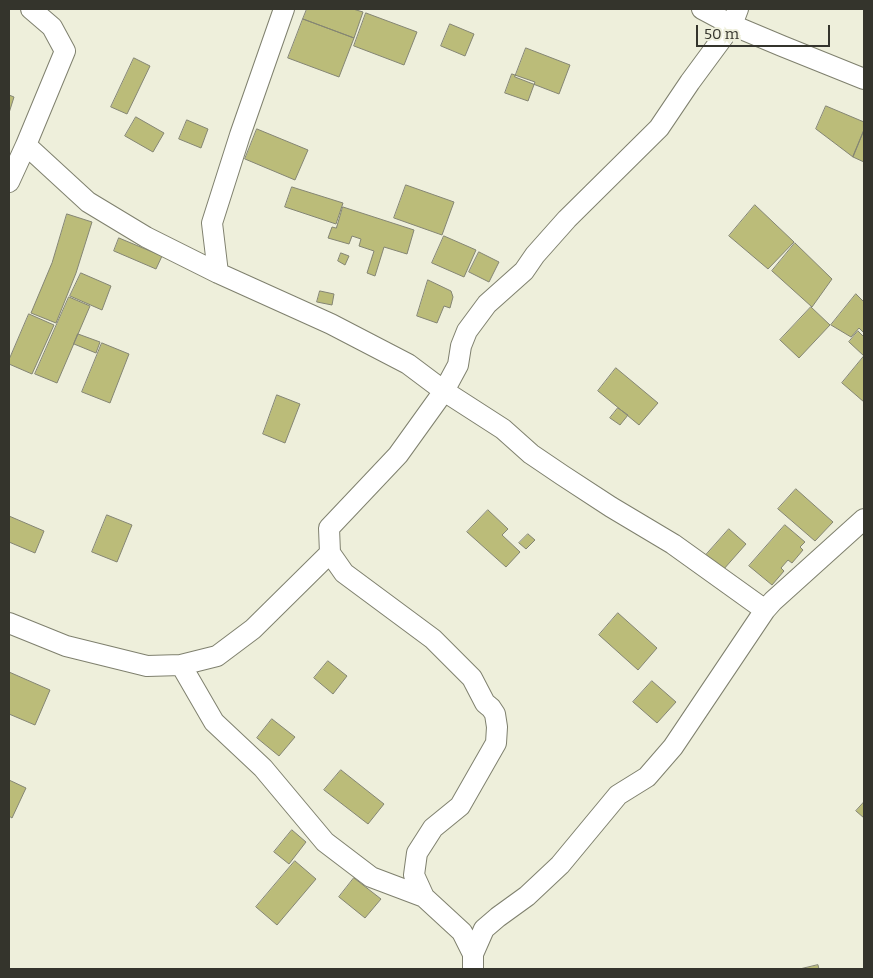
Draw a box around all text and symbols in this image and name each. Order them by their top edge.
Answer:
scale bar [698,15,832,47]
text: 50 m [704,25,739,43]

